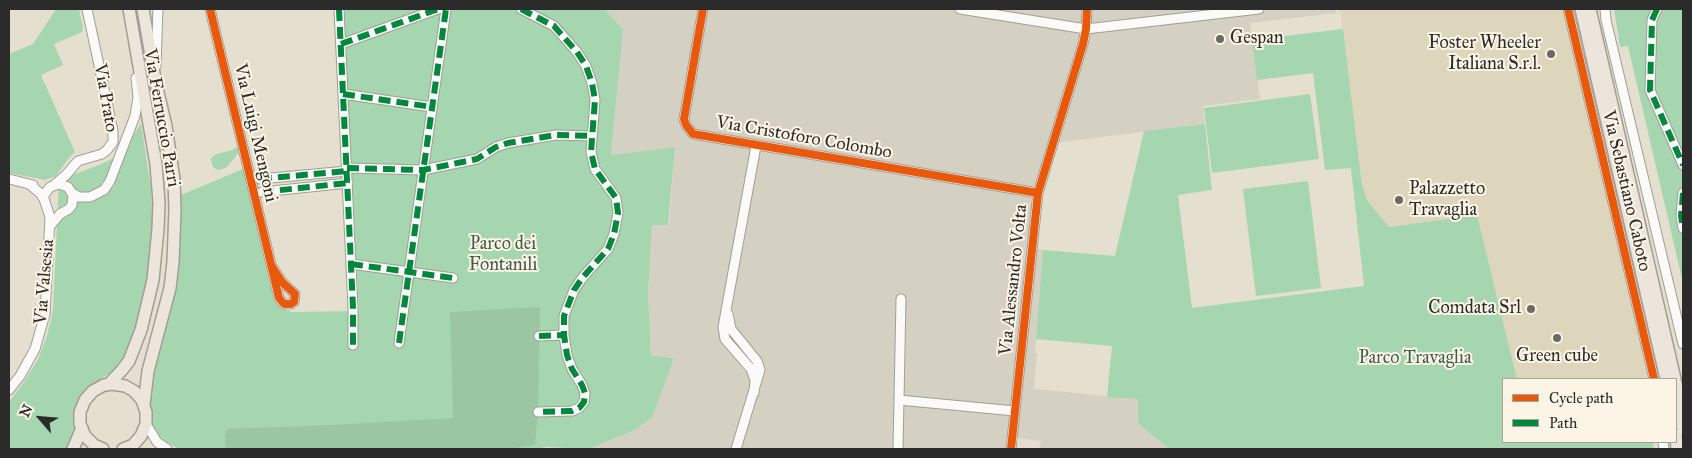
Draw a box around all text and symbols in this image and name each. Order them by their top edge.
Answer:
place label: Gespan [1230,28,1284,50]
marker: Gespan [1214,33,1226,45]
place label: Foster Wheeler Italiana S.r.l. [1428,33,1541,76]
street label: Via Ferruccio Parri [138,47,184,189]
marker: Foster Wheeler Italiana S.r.l. [1545,48,1557,60]
street label: Via Luigi Mengoni [229,61,281,205]
street label: Via Prato [88,62,122,134]
street label: Via Sebastiano Caboto [1597,108,1655,274]
street label: Via Cristoforo Colombo [714,112,894,164]
place label: Palazzetto Travaglia [1409,179,1485,222]
marker: Palazzetto Travaglia [1393,194,1405,206]
street label: Via Alessandro Volta [995,203,1033,357]
park label: Parco dei Fontanili [469,234,537,276]
street label: Via Valsesia [31,238,59,326]
place label: Comdata Srl [1428,298,1521,320]
marker: Comdata Srl [1525,303,1537,315]
marker: Green cube [1551,332,1563,344]
place label: Green cube [1516,346,1598,368]
park label: Parco Travaglia [1358,348,1472,370]
legend [1502,378,1677,443]
text: Cycle path [1549,389,1613,407]
north arrow [15,393,65,443]
text: N [16,402,36,420]
text: Path [1549,414,1577,432]

